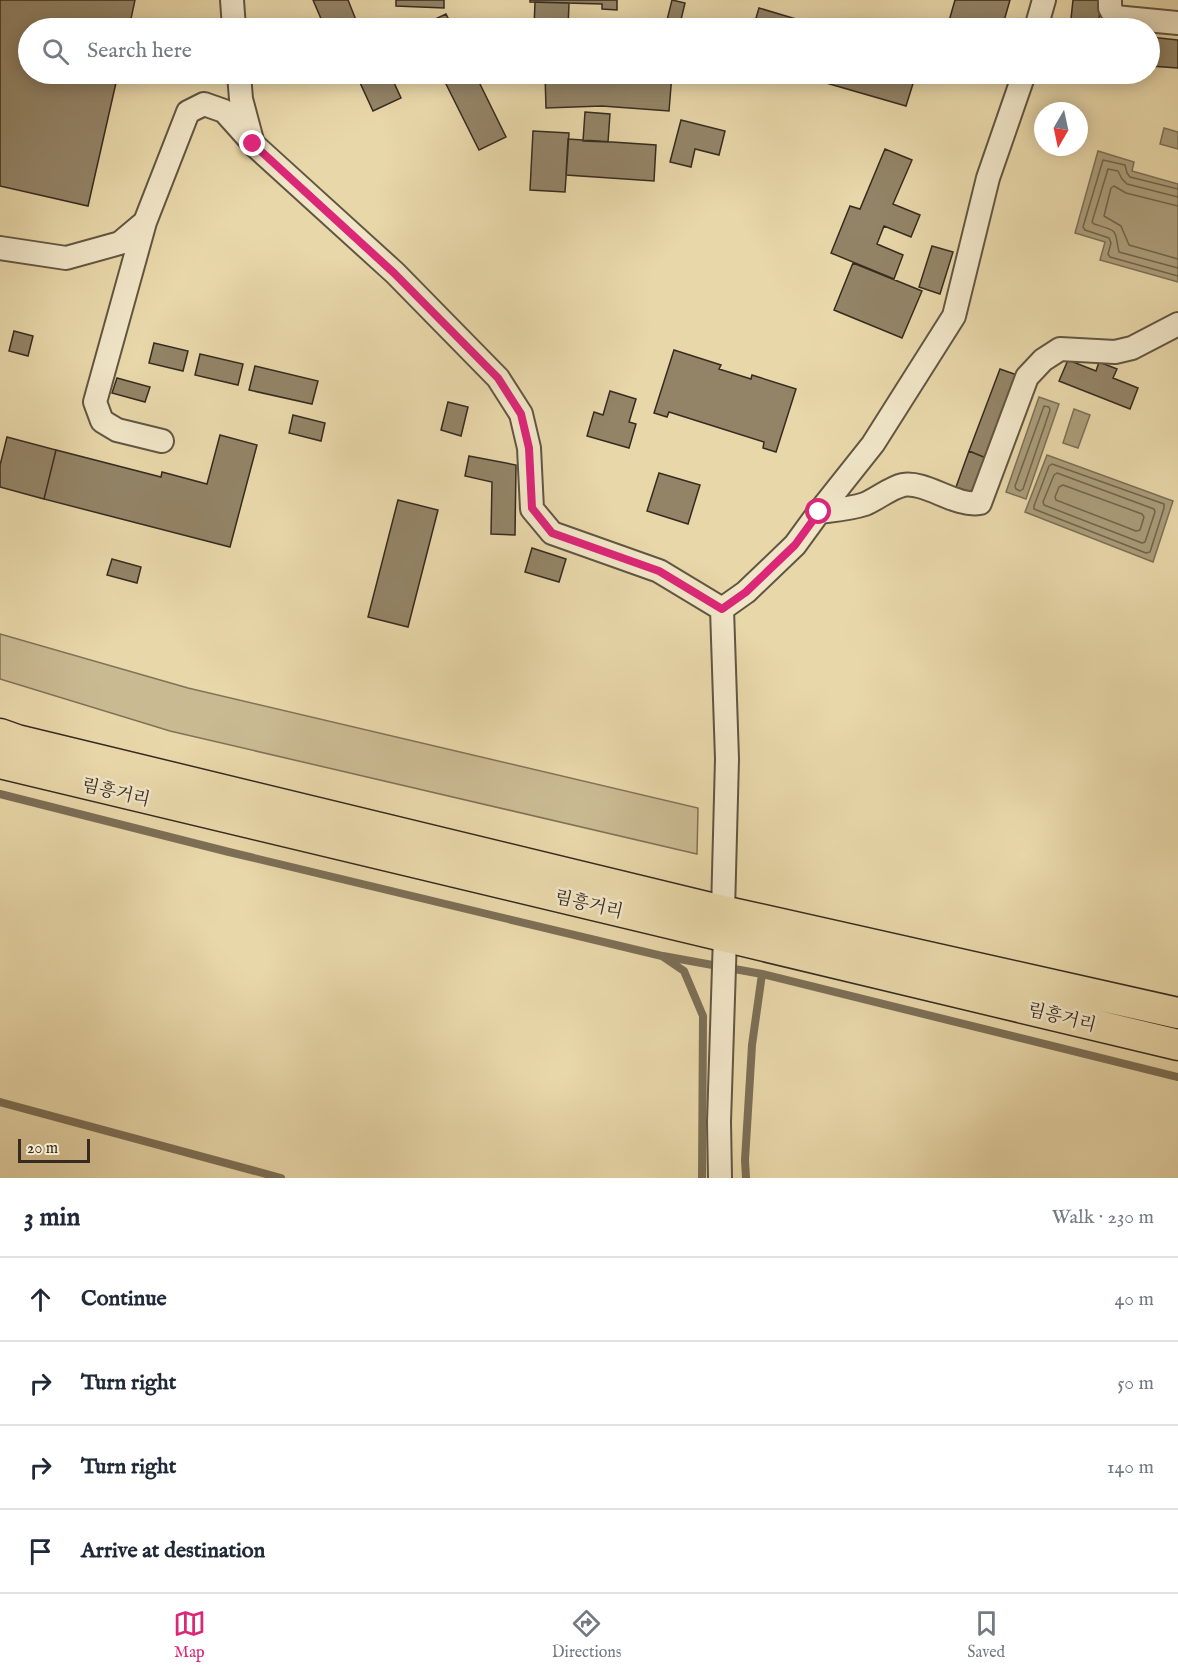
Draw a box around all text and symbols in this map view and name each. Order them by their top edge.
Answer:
search box [18,18,1160,84]
icon: search [39,35,72,68]
text: Search here [87,37,192,65]
north arrow [1034,102,1088,156]
route end [239,130,265,156]
route start [805,498,831,524]
street label: 림흥거리 [79,774,152,812]
street label: 림흥거리 [552,886,625,924]
street label: 림흥거리 [1025,999,1098,1038]
scale bar [18,1136,90,1164]
text: 20 m [27,1139,58,1159]
text: 3 min [24,1201,80,1234]
text: Walk · 230 m [1052,1205,1154,1230]
icon: ahead [24,1283,57,1316]
text: Continue [81,1285,167,1313]
text: 40 m [1115,1287,1154,1312]
icon: right [24,1367,57,1400]
text: Turn right [81,1369,176,1397]
text: 50 m [1117,1371,1154,1396]
icon: right [24,1451,57,1484]
text: Turn right [81,1453,176,1481]
text: 140 m [1107,1455,1154,1480]
icon: arrive [24,1535,57,1568]
text: Arrive at destination [81,1537,265,1565]
tab: Map [173,1607,206,1663]
tab: Directions [552,1607,621,1663]
tab: Saved [967,1607,1005,1663]

